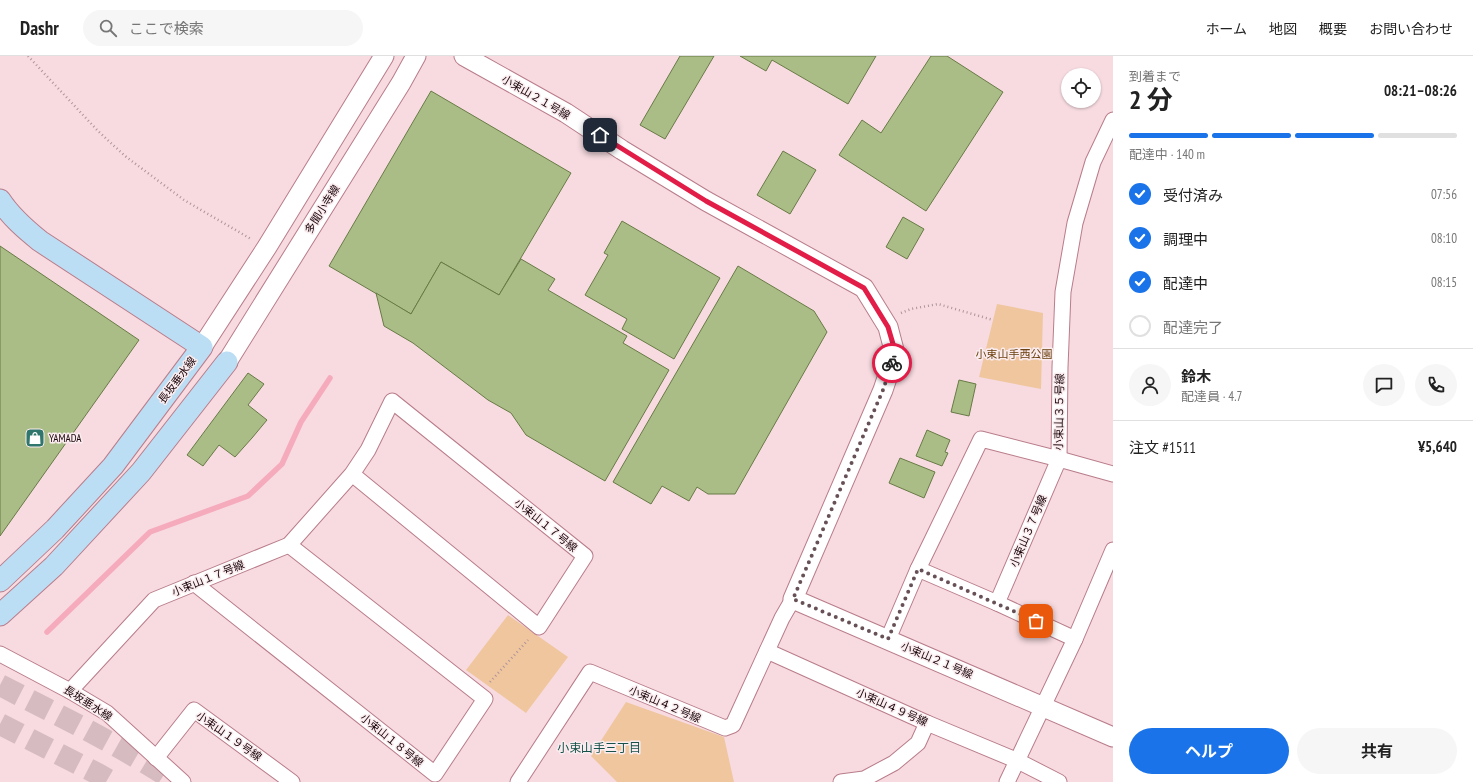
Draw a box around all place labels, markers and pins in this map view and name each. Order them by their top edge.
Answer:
pin [583,118,617,152]
shop icon: YAMADA [24,427,46,449]
place label: YAMADA [49,431,82,445]
pin [1019,604,1053,638]

